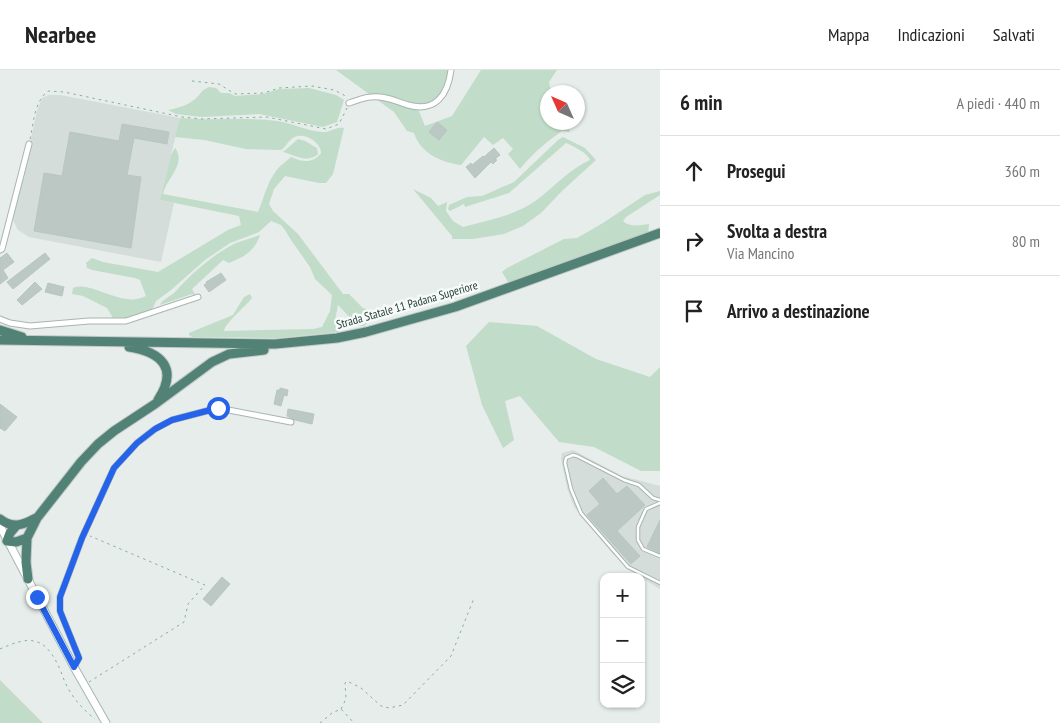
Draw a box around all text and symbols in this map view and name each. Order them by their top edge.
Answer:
text: Nearbee [25,19,96,50]
text: Mappa [828,23,869,46]
text: Indicazioni [897,23,965,46]
text: Salvati [993,23,1035,46]
north arrow [540,85,585,130]
text: 6 min [680,89,722,116]
text: A piedi · 440 m [957,93,1040,113]
icon: ahead [680,157,708,185]
text: Prosegui [727,159,786,183]
text: 360 m [1005,161,1040,181]
text: Svolta a destra [727,219,827,243]
icon: right [680,227,708,255]
text: 80 m [1012,231,1040,251]
text: Via Mancino [727,243,794,263]
street label: Strada Statale 11 Padana Superiore [334,277,479,332]
icon: arrive [680,297,708,325]
text: Arrivo a destinazione [727,299,870,323]
route start [207,397,230,420]
map controls [600,573,645,708]
button: + [600,573,645,618]
route end [26,586,49,609]
button: − [600,618,645,663]
button: layers [600,663,645,708]

